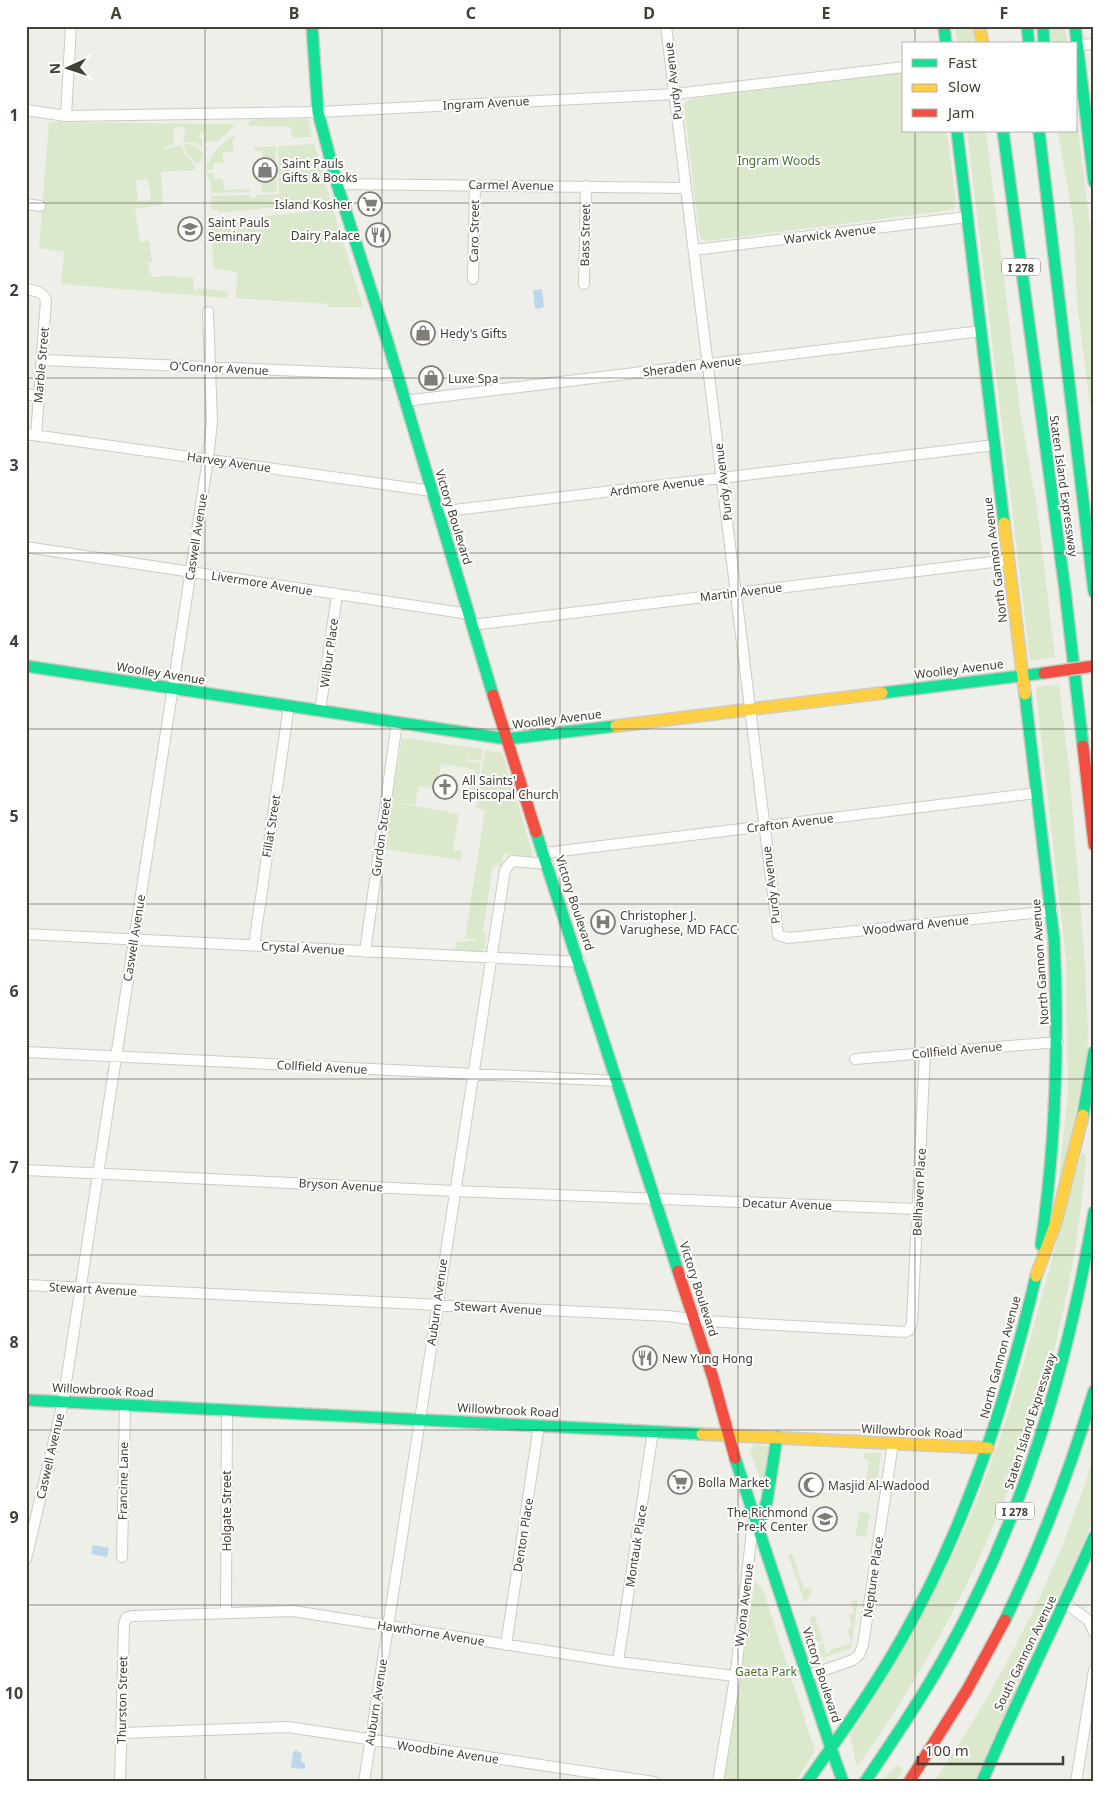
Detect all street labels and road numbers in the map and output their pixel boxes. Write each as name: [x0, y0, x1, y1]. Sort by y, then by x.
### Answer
street label: Purdy Avenue: [660, 41, 686, 121]
street label: Ingram Avenue: [442, 92, 530, 114]
street label: Carmel Avenue: [468, 176, 554, 194]
street label: Caro Street: [465, 199, 483, 263]
street label: Bass Street: [576, 203, 594, 266]
street label: Warwick Avenue: [783, 220, 877, 248]
road number: I 278: [1002, 258, 1040, 276]
street label: Marble Street: [29, 326, 53, 404]
street label: Sheraden Avenue: [642, 352, 742, 380]
street label: O'Connor Avenue: [169, 357, 269, 379]
street label: Staten Island Expressway: [1046, 414, 1082, 559]
street label: Purdy Avenue: [710, 442, 736, 522]
street label: Harvey Avenue: [186, 448, 272, 476]
street label: Victory Boulevard: [431, 467, 477, 567]
street label: Ardmore Avenue: [609, 472, 705, 500]
street label: Caswell Avenue: [181, 492, 211, 582]
street label: North Gannon Avenue: [979, 496, 1011, 624]
street label: Livermore Avenue: [210, 567, 314, 599]
street label: Martin Avenue: [699, 578, 783, 605]
street label: Wilbur Place: [316, 617, 342, 689]
street label: Woolley Avenue: [914, 655, 1005, 683]
street label: Woolley Avenue: [115, 658, 207, 688]
street label: Woolley Avenue: [512, 705, 603, 733]
street label: Fillat Street: [258, 793, 284, 859]
street label: Gurdon Street: [367, 796, 395, 878]
street label: Crafton Avenue: [746, 809, 835, 837]
street label: Purdy Avenue: [758, 845, 784, 925]
street label: Victory Boulevard: [552, 853, 598, 953]
street label: Caswell Avenue: [119, 893, 149, 983]
street label: North Gannon Avenue: [1027, 898, 1053, 1026]
street label: Woodward Avenue: [862, 911, 970, 939]
street label: Crystal Avenue: [261, 937, 346, 959]
street label: Collfield Avenue: [911, 1038, 1003, 1062]
street label: Collfield Avenue: [276, 1056, 368, 1078]
street label: Bellhaven Place: [908, 1147, 930, 1236]
street label: Bryson Avenue: [298, 1174, 384, 1196]
street label: Decatur Avenue: [742, 1194, 832, 1214]
street label: Victory Boulevard: [676, 1239, 722, 1339]
street label: Auburn Avenue: [422, 1257, 452, 1347]
street label: Stewart Avenue: [49, 1278, 138, 1300]
street label: North Gannon Avenue: [975, 1294, 1025, 1420]
street label: Stewart Avenue: [454, 1297, 543, 1319]
street label: Staten Island Expressway: [1000, 1350, 1060, 1491]
street label: Willowbrook Road: [52, 1379, 154, 1401]
street label: Willowbrook Road: [457, 1399, 559, 1421]
street label: Caswell Avenue: [32, 1411, 68, 1501]
street label: Willowbrook Road: [861, 1420, 963, 1442]
street label: Francine Lane: [114, 1441, 132, 1520]
street label: Holgate Street: [218, 1470, 235, 1552]
street label: Denton Place: [509, 1497, 537, 1573]
road number: I 278: [996, 1502, 1034, 1520]
street label: Montauk Place: [621, 1503, 651, 1588]
street label: Neptune Place: [859, 1535, 887, 1619]
street label: Wyona Avenue: [730, 1562, 758, 1648]
street label: South Gannon Avenue: [990, 1592, 1060, 1714]
street label: Hawthorne Avenue: [376, 1616, 486, 1650]
street label: Victory Boulevard: [799, 1625, 845, 1725]
street label: Thurston Street: [113, 1655, 131, 1744]
street label: Auburn Avenue: [361, 1657, 391, 1747]
street label: Woodbine Avenue: [396, 1736, 500, 1768]

